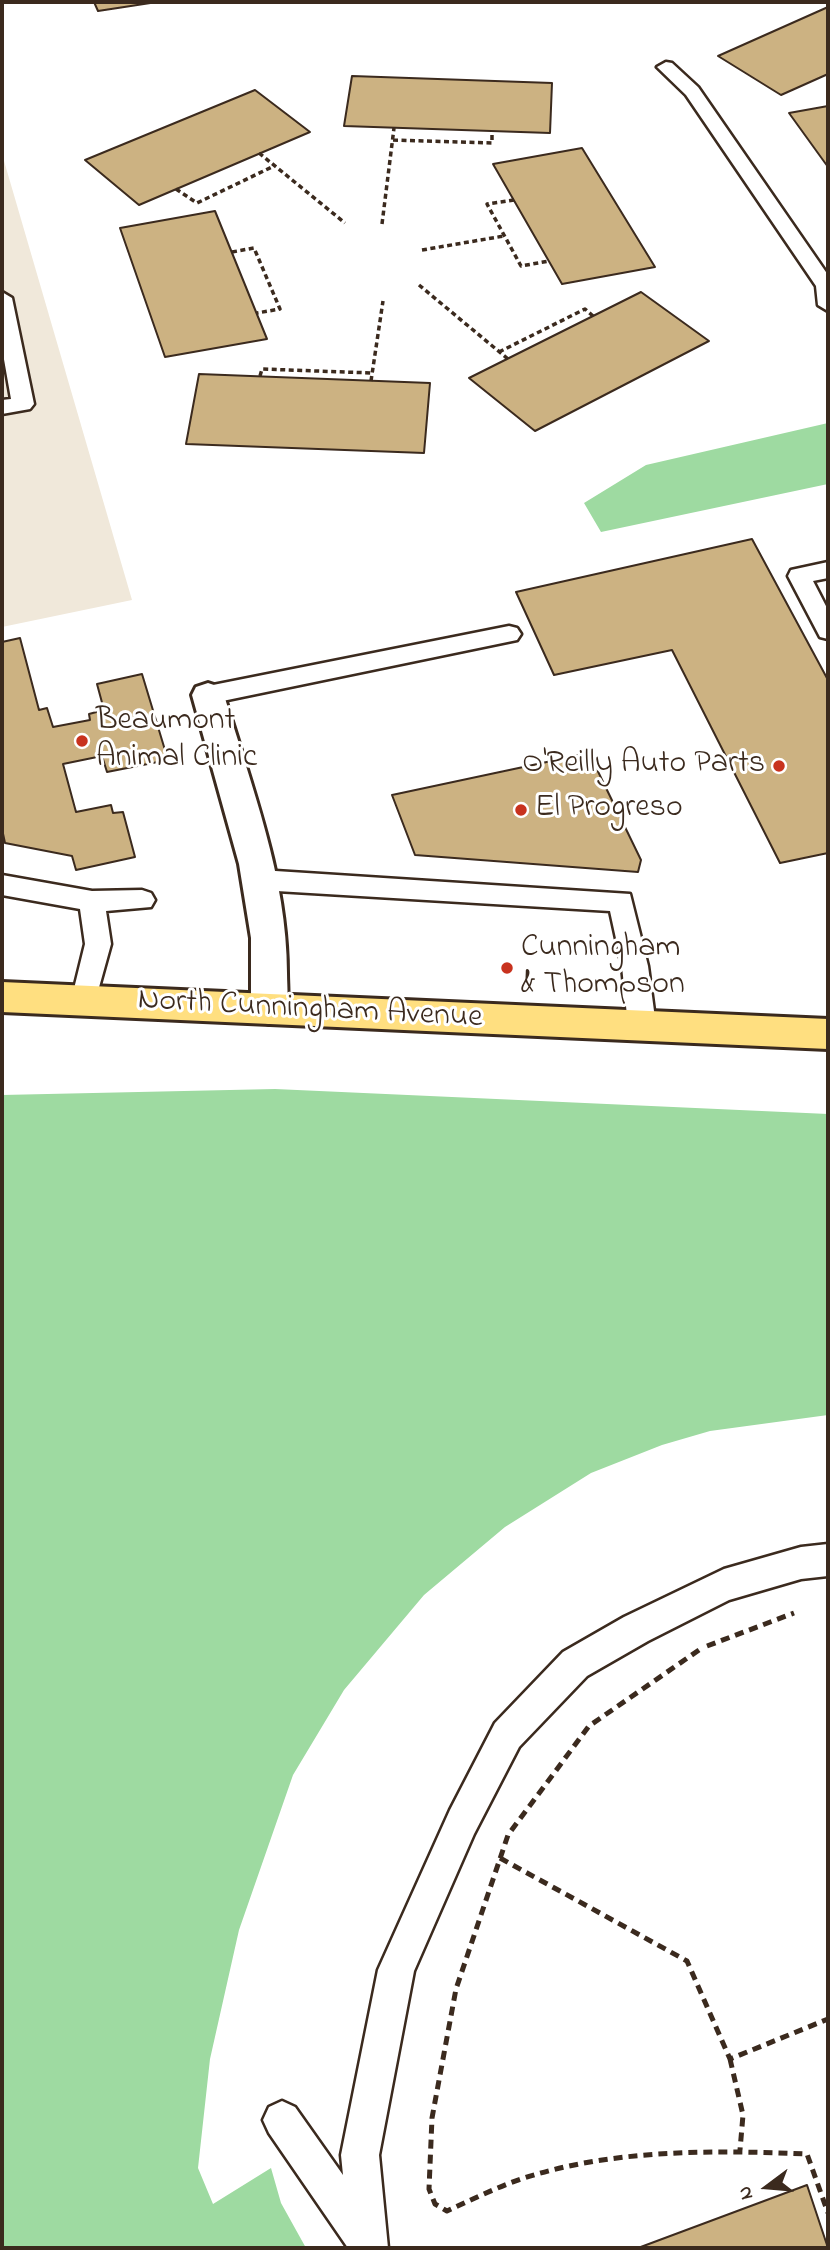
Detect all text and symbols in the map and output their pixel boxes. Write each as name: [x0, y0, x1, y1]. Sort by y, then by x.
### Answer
place label: Beaumont Animal Clinic: [96, 704, 257, 779]
marker: Beaumont Animal Clinic: [74, 733, 90, 749]
place label: O'Reilly Auto Parts: [522, 747, 765, 785]
marker: O'Reilly Auto Parts: [771, 758, 787, 774]
place label: El Progreso: [535, 791, 683, 829]
marker: El Progreso: [513, 802, 529, 818]
place label: Cunningham & Thompson: [521, 931, 685, 1006]
marker: Cunningham & Thompson: [499, 960, 515, 976]
street label: North Cunningham Avenue: [137, 983, 483, 1039]
north arrow: [732, 2152, 802, 2222]
text: N: [732, 2183, 761, 2203]

